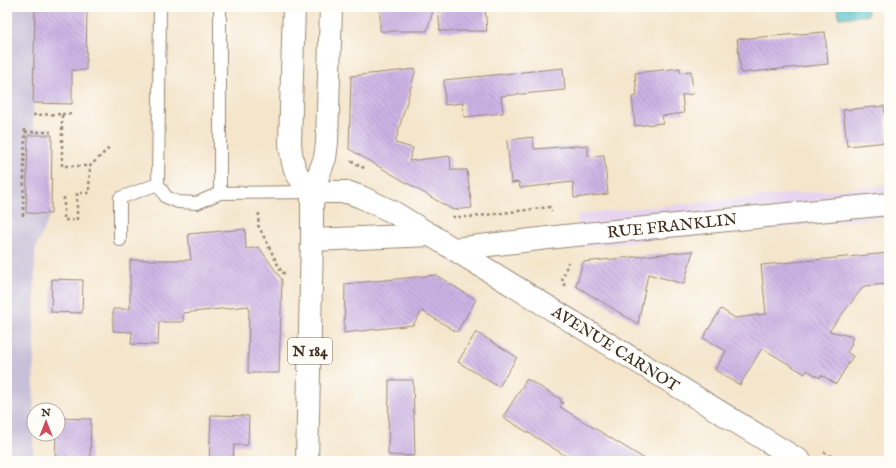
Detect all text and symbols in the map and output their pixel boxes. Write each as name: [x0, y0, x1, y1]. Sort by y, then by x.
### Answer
street label: RUE FRANKLIN: [606, 210, 738, 244]
street label: AVENUE CARNOT: [547, 302, 683, 397]
road number: N 184: [288, 338, 332, 364]
north arrow: [26, 402, 66, 442]
text: N: [40, 406, 51, 420]

